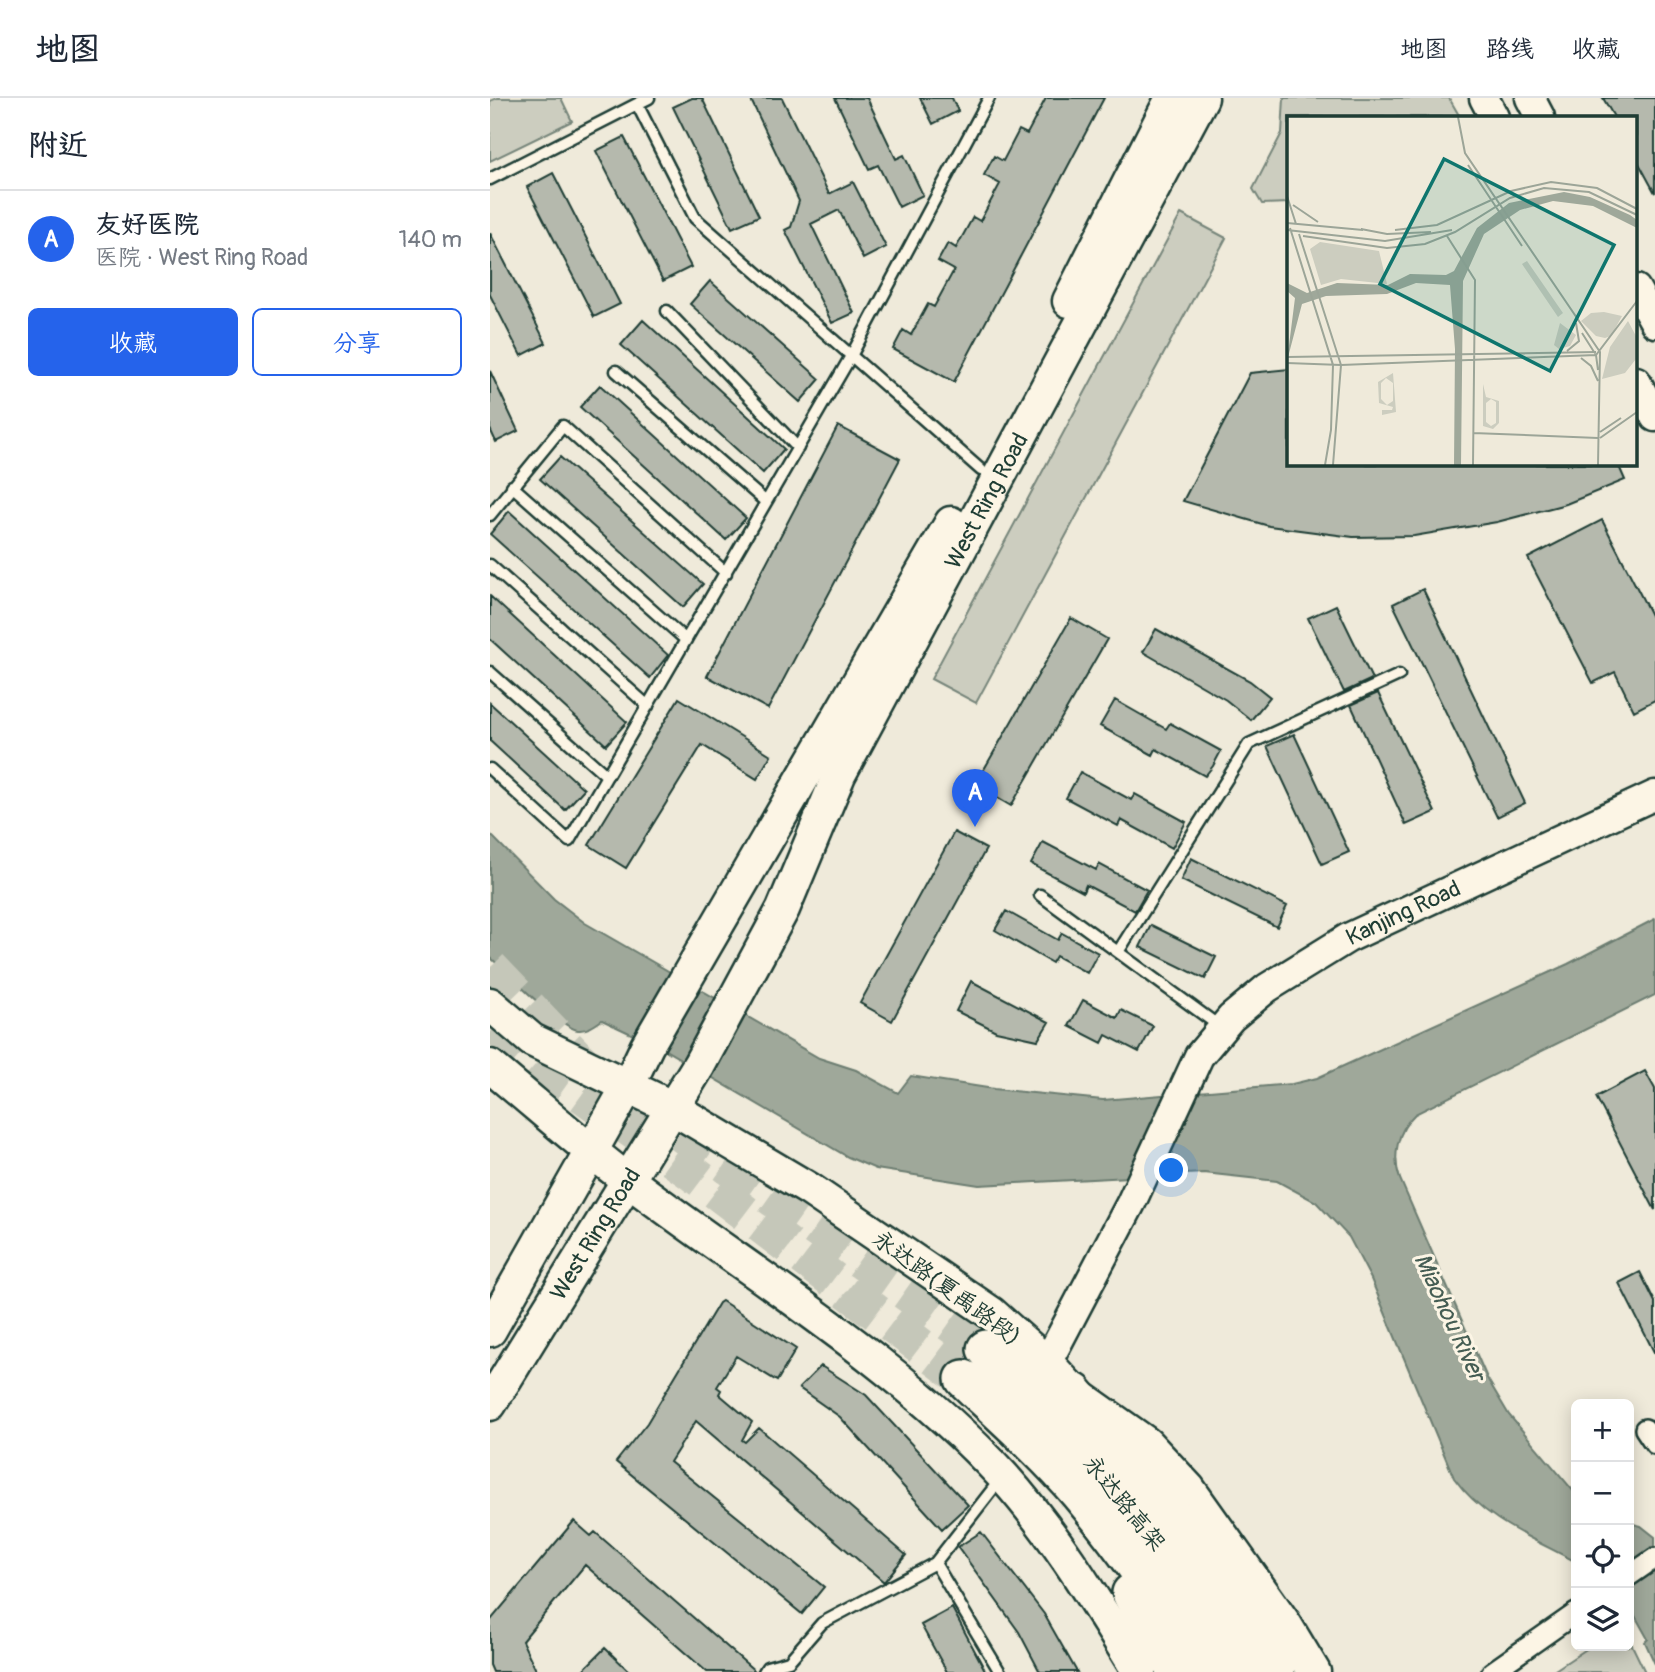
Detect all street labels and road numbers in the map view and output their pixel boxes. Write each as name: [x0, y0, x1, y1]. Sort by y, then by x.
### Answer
street label: West Ring Road: [938, 428, 1035, 574]
street label: Kanjing Road: [1341, 874, 1465, 952]
street label: West Ring Road: [544, 1163, 647, 1305]
street label: 永达路(夏禹路段): [867, 1224, 1027, 1351]
street label: 永达路高架: [1077, 1450, 1172, 1557]

